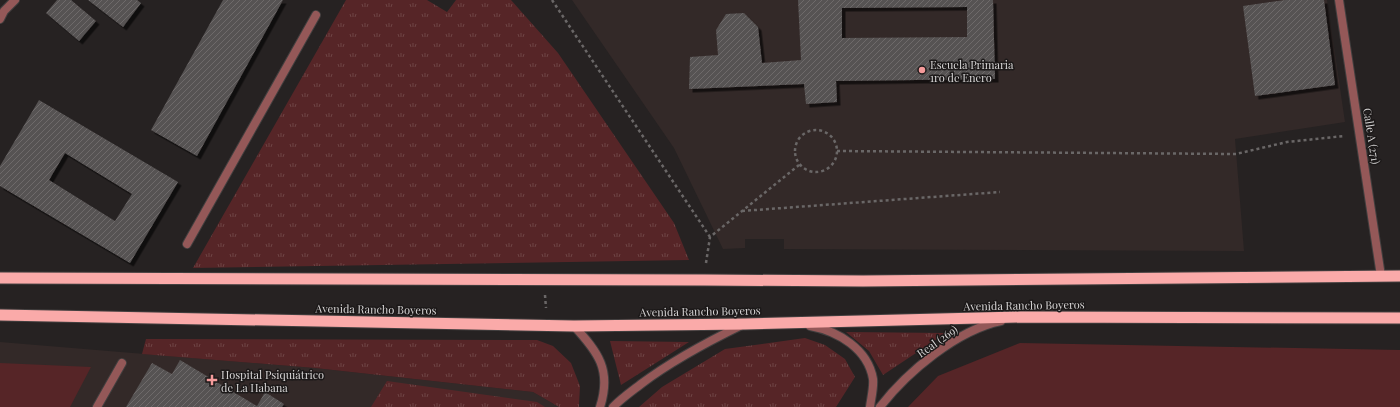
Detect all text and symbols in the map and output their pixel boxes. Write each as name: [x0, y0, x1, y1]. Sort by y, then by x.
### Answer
place label: Escuela Primaria 1ro de Enero: [930, 57, 1014, 85]
marker: Escuela Primaria 1ro de Enero: [917, 65, 927, 75]
street label: Calle A (271): [1360, 107, 1384, 165]
street label: Avenida Rancho Boyeros: [962, 296, 1085, 314]
street label: Avenida Rancho Boyeros: [314, 300, 437, 318]
street label: Avenida Rancho Boyeros: [638, 302, 761, 320]
street label: Real (269): [914, 322, 960, 360]
place label: Hospital Psiquiátrico de La Habana: [221, 367, 324, 395]
marker: Hospital Psiquiátrico de La Habana: [206, 374, 218, 386]

